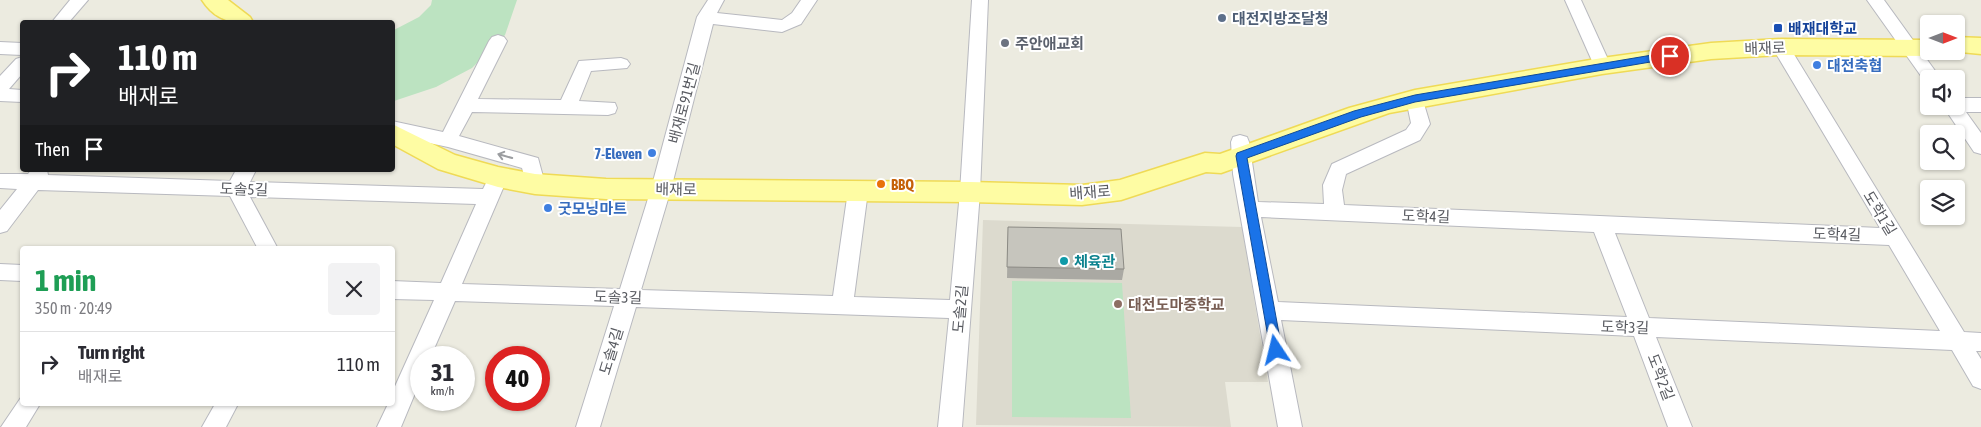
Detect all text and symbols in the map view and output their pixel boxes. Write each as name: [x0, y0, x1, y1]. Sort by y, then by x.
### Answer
place label: 대전지방조달청: [1232, 10, 1329, 27]
marker: 대전지방조달청: [1216, 12, 1228, 24]
north arrow: [1920, 15, 1965, 60]
map controls: [1920, 15, 1965, 225]
place label: 배재대학교: [1788, 20, 1857, 37]
marker: 배재대학교: [1772, 22, 1784, 34]
place label: 주안애교회: [1015, 35, 1084, 52]
pin: [1649, 35, 1691, 77]
text: 110 m: [118, 37, 197, 77]
marker: 주안애교회: [999, 37, 1011, 49]
street label: 배재로: [1744, 39, 1786, 57]
icon: right: [35, 40, 100, 105]
icon: arrive: [1656, 42, 1684, 70]
place label: 대전축협: [1827, 57, 1882, 74]
marker: 대전축협: [1811, 59, 1823, 71]
street label: 배재로91번길: [665, 61, 703, 145]
button: sound: [1920, 70, 1965, 115]
text: 배재로: [118, 83, 179, 109]
button: search: [1920, 125, 1965, 170]
icon: arrive: [80, 135, 108, 163]
text: Then: [35, 138, 70, 160]
place label: 7-Eleven: [594, 145, 642, 162]
marker: 7-Eleven: [646, 147, 658, 159]
one-way arrow: [498, 150, 514, 160]
place label: BBQ: [891, 176, 914, 193]
marker: BBQ: [875, 178, 887, 190]
street label: 도솔5길: [219, 180, 269, 198]
street label: 배재로: [655, 180, 697, 198]
button: layers: [1920, 180, 1965, 225]
street label: 배재로: [1069, 182, 1111, 202]
street label: 도학1길: [1860, 188, 1900, 238]
place label: 굿모닝마트: [558, 200, 627, 217]
marker: 굿모닝마트: [542, 202, 554, 214]
street label: 도학4길: [1401, 207, 1451, 225]
street label: 도학4길: [1812, 225, 1862, 243]
place label: 체육관: [1074, 253, 1116, 270]
marker: 체육관: [1058, 255, 1070, 267]
text: 1 min: [35, 263, 96, 297]
button: close: [328, 263, 380, 315]
street label: 도솔2길: [949, 284, 971, 334]
street label: 도솔3길: [593, 288, 643, 306]
place label: 대전도마중학교: [1128, 296, 1225, 313]
marker: 대전도마중학교: [1112, 298, 1124, 310]
text: 350 m · 20:49: [35, 299, 112, 317]
street label: 도학3길: [1600, 318, 1650, 336]
position arrow: [1249, 323, 1301, 375]
street label: 도솔4길: [596, 325, 626, 377]
text: Turn right: [78, 341, 145, 363]
speed limit sign: 40: [485, 346, 550, 411]
icon: right: [35, 350, 63, 378]
street label: 도학2길: [1644, 351, 1678, 403]
text: 110 m: [337, 353, 380, 375]
text: 31: [431, 358, 454, 386]
text: 배재로: [78, 367, 122, 385]
text: km/h: [431, 384, 454, 398]

